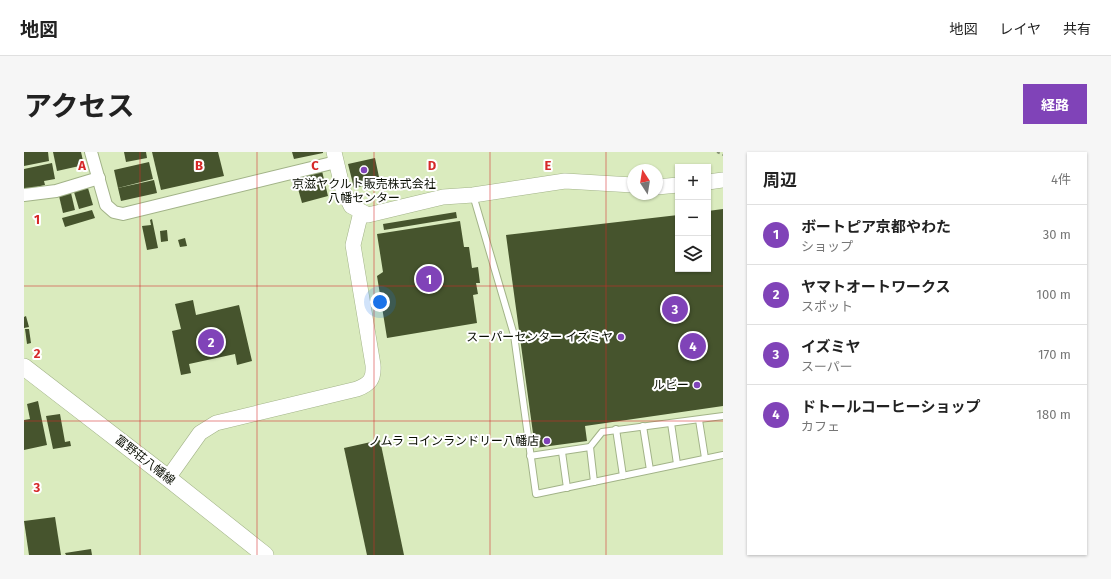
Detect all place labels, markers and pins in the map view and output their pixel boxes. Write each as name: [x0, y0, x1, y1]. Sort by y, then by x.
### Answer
marker: 京滋ヤクルト販売株式会社 八幡センター: [359, 165, 369, 175]
place label: 京滋ヤクルト販売株式会社 八幡センター: [292, 177, 436, 205]
pin: 1: [416, 264, 442, 294]
pin: 3: [662, 294, 688, 324]
pin: 2: [198, 327, 224, 357]
place label: スーパーセンター イズミヤ: [466, 330, 613, 344]
pin: 4: [680, 331, 706, 361]
marker: スーパーセンター イズミヤ: [616, 332, 626, 342]
place label: ルビー: [653, 378, 689, 392]
marker: ルビー: [692, 380, 702, 390]
place label: ノムラ コインランドリー八幡店: [368, 434, 539, 448]
marker: ノムラ コインランドリー八幡店: [542, 436, 552, 446]

